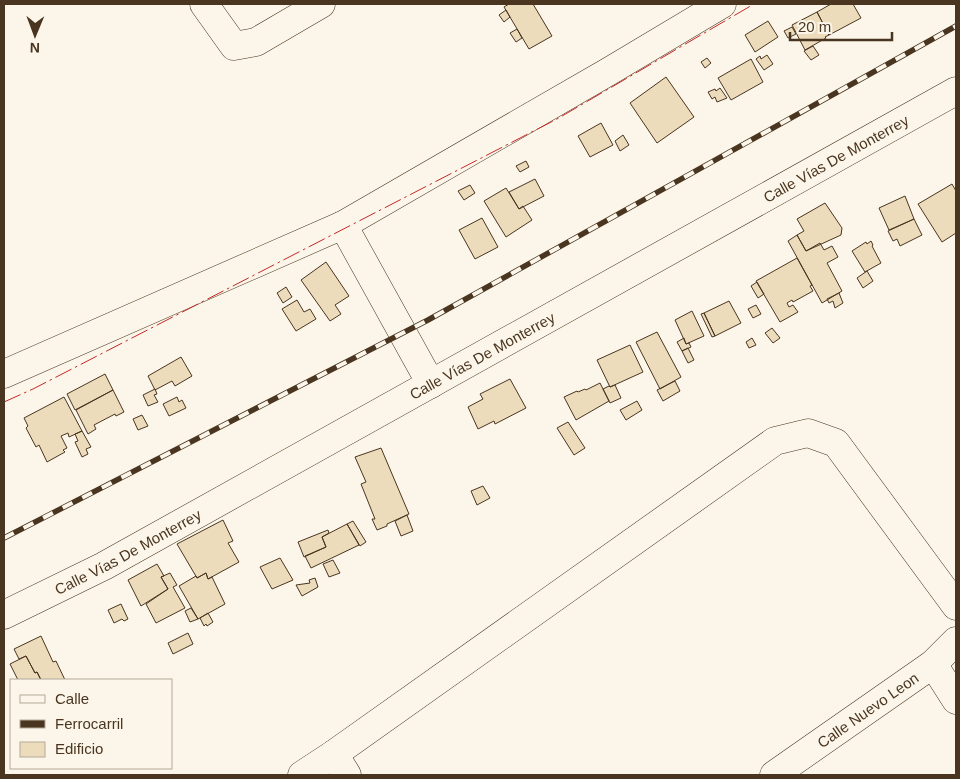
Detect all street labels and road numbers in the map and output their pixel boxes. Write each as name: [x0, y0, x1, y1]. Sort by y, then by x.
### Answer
street label: Calle Vías De Monterrey: [760, 111, 912, 205]
street label: Calle Vías De Monterrey: [406, 308, 558, 403]
street label: Calle Vías De Monterrey: [52, 505, 204, 597]
street label: Calle Nuevo Leon: [814, 669, 921, 751]

